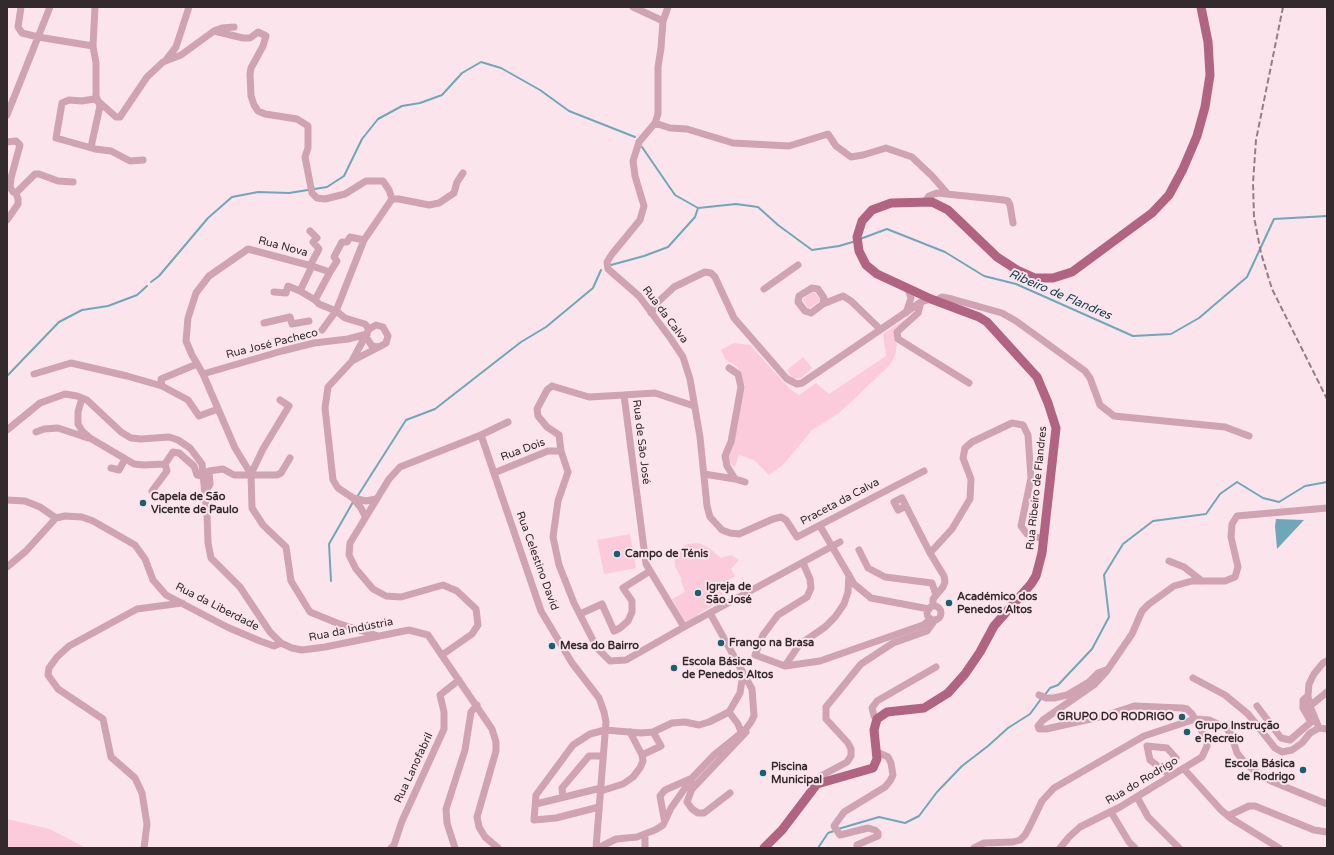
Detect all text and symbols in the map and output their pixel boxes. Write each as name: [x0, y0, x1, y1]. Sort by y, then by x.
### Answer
street label: Rua Nova: [257, 234, 309, 260]
water label: Ribeiro de Flandres: [1007, 267, 1113, 323]
street label: Rua da Calva: [639, 284, 691, 346]
street label: Rua José Pacheco: [225, 326, 319, 362]
street label: Rua de São José: [629, 399, 653, 485]
street label: Rua Ribeiro de Flandres: [1024, 425, 1050, 551]
street label: Rua Dois: [499, 436, 547, 464]
street label: Praceta da Calva: [798, 476, 882, 528]
place label: Capela de São Vicente de Paulo: [151, 490, 238, 516]
marker: Capela de São Vicente de Paulo: [138, 498, 148, 508]
street label: Rua Celestino David: [513, 510, 561, 612]
place label: Campo de Ténis: [625, 547, 708, 561]
marker: Campo de Ténis: [612, 549, 622, 559]
street label: Rua da Liberdade: [173, 580, 261, 634]
place label: Igreja de São José: [706, 580, 752, 606]
marker: Igreja de São José: [693, 588, 703, 598]
place label: Académico dos Penedos Altos: [957, 590, 1037, 616]
marker: Académico dos Penedos Altos: [944, 598, 954, 608]
street label: Rua da Indústria: [308, 615, 394, 645]
place label: Frango na Brasa: [729, 636, 814, 650]
marker: Frango na Brasa: [716, 638, 726, 648]
place label: Mesa do Bairro: [560, 639, 639, 653]
marker: Mesa do Bairro: [547, 641, 557, 651]
place label: Escola Básica de Penedos Altos: [682, 655, 773, 681]
marker: Escola Básica de Penedos Altos: [669, 663, 679, 673]
place label: GRUPO DO RODRIGO: [1057, 710, 1174, 724]
marker: GRUPO DO RODRIGO: [1177, 712, 1187, 722]
place label: Grupo Instrução e Recreio: [1195, 719, 1280, 745]
marker: Grupo Instrução e Recreio: [1182, 727, 1192, 737]
street label: Rua Lanofabril: [392, 731, 436, 805]
street label: Rua do Rodrigo: [1103, 754, 1181, 808]
place label: Escola Básica de Rodrigo: [1225, 757, 1295, 783]
place label: Piscina Municipal: [771, 760, 822, 786]
marker: Escola Básica de Rodrigo: [1298, 765, 1308, 775]
marker: Piscina Municipal: [758, 768, 768, 778]

